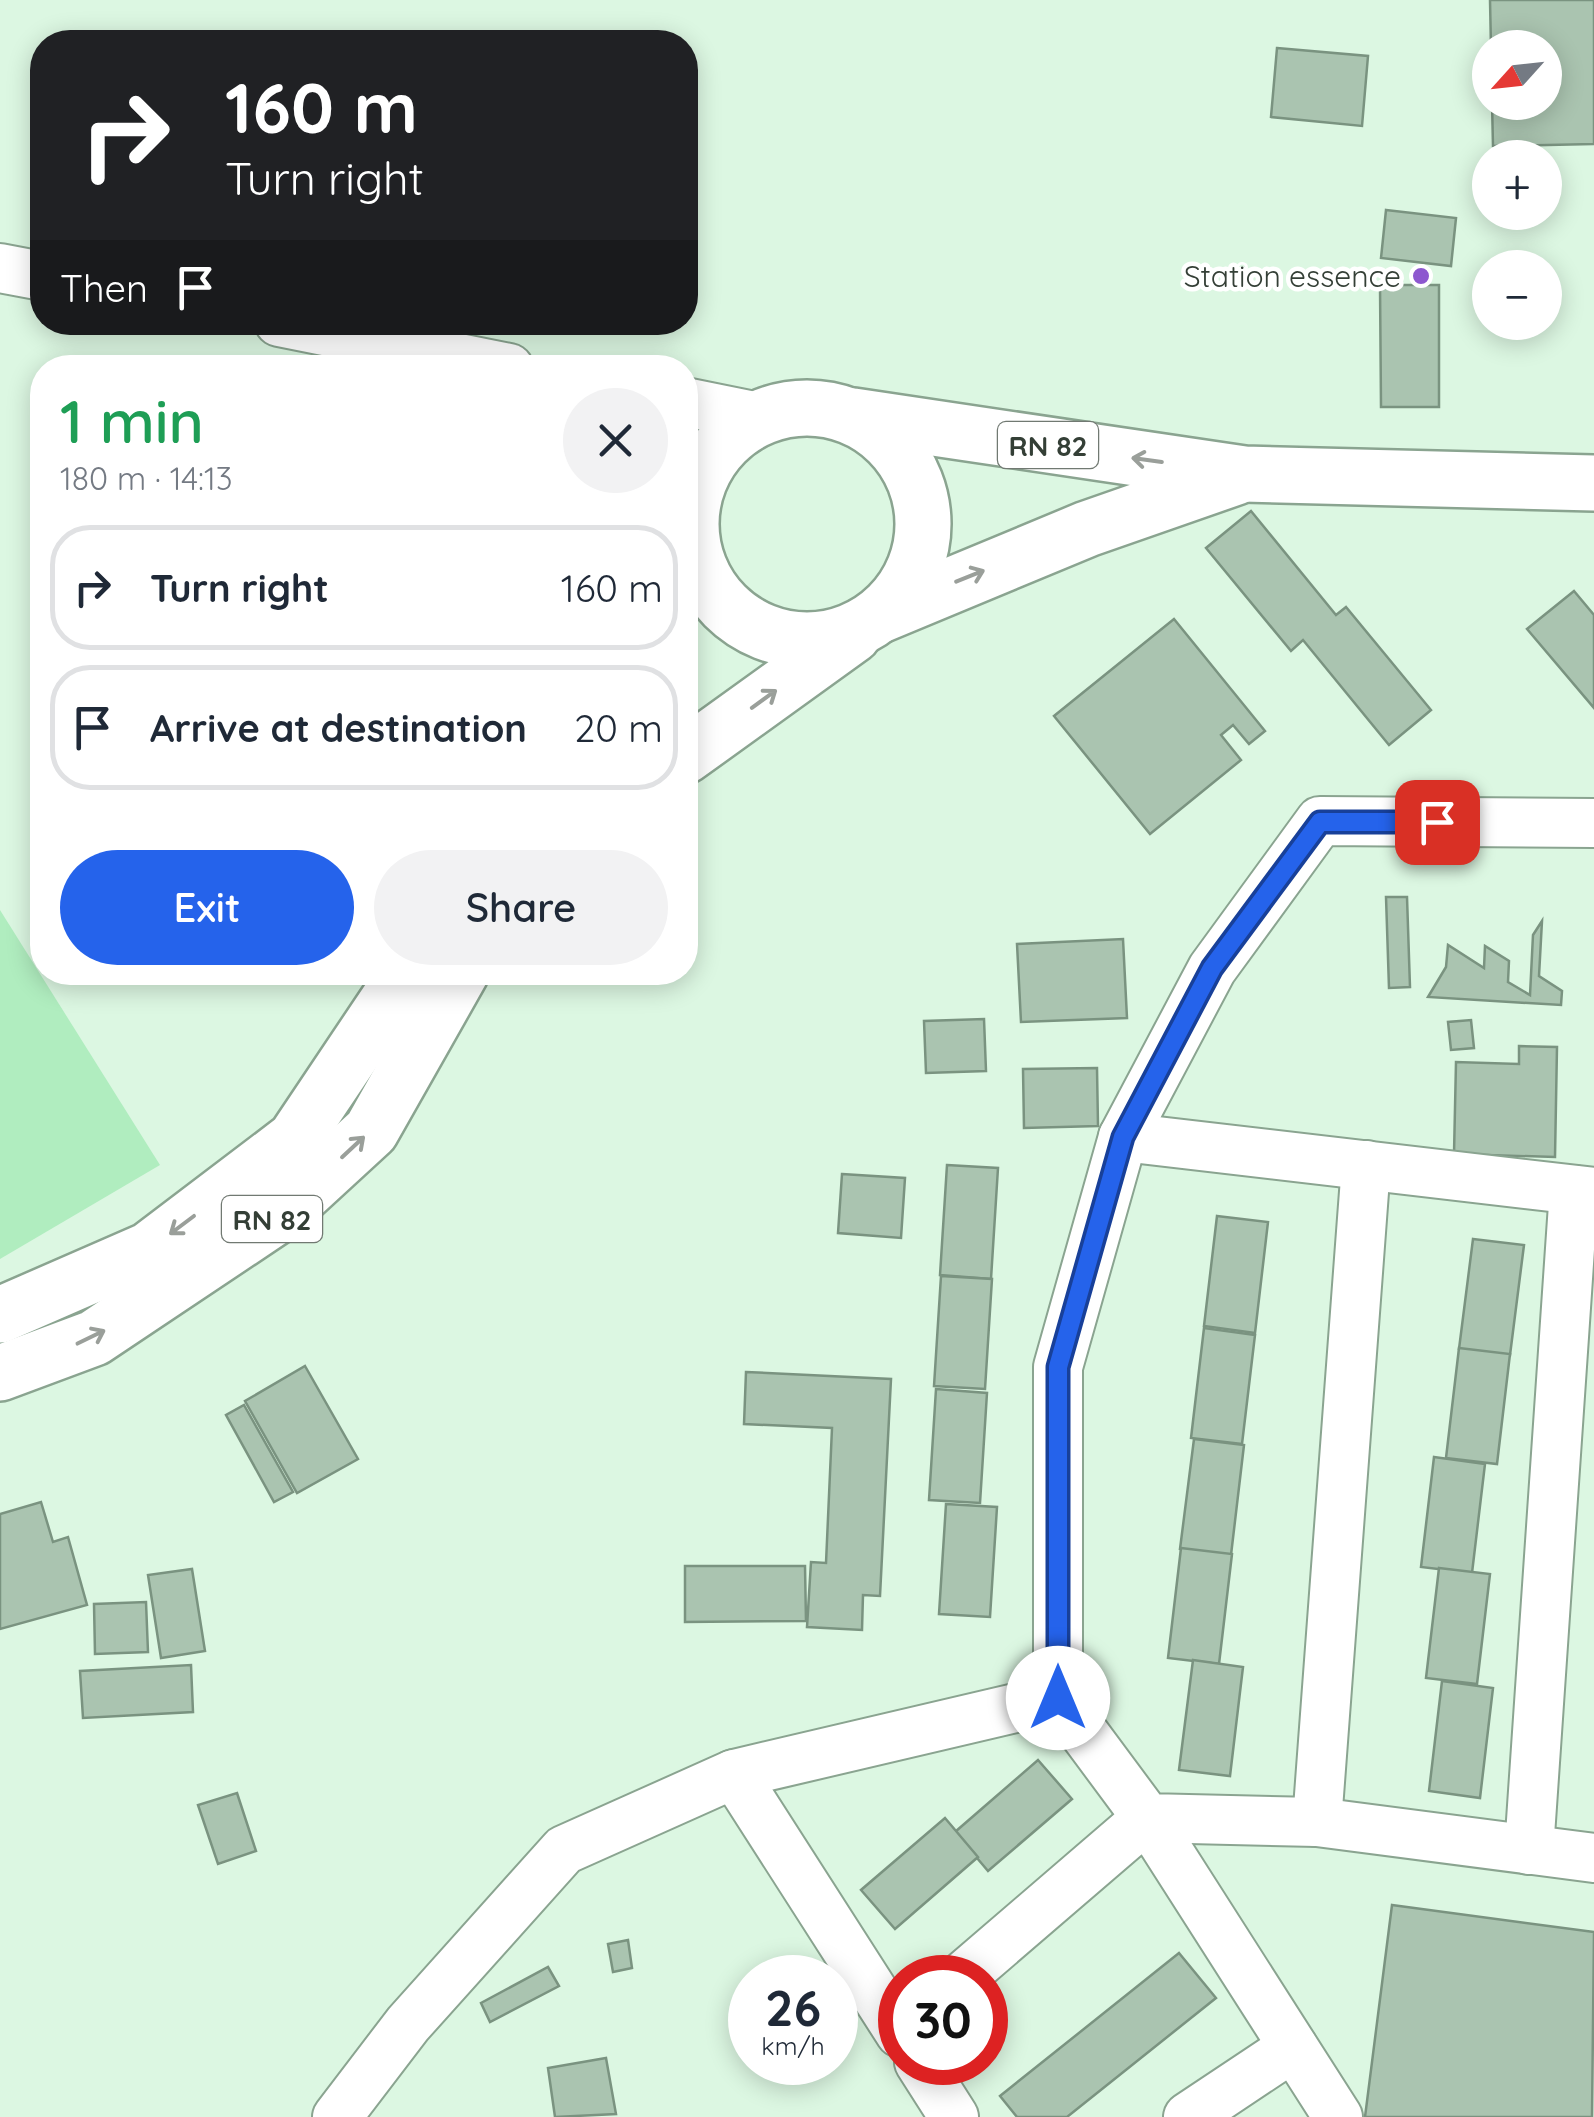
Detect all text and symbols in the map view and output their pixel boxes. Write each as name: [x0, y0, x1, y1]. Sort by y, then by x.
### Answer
north arrow: [1472, 30, 1562, 120]
map controls: [1472, 30, 1562, 340]
text: 160 m: [225, 63, 418, 151]
icon: right: [60, 70, 190, 200]
button: +: [1472, 140, 1562, 230]
text: Turn right: [225, 150, 424, 206]
button: −: [1472, 250, 1562, 340]
place label: Station essence: [1184, 257, 1401, 295]
icon: arrive: [168, 260, 223, 315]
text: Then: [60, 264, 148, 312]
marker: Station essence: [1410, 265, 1432, 287]
text: 1 min: [60, 383, 204, 458]
button: close: [563, 388, 668, 493]
road number: RN 82: [998, 422, 1098, 468]
one-way arrow: [1132, 450, 1164, 468]
text: 180 m · 14:13: [60, 458, 233, 498]
icon: right: [65, 560, 120, 615]
text: Turn right: [150, 564, 329, 612]
text: 160 m: [561, 564, 663, 612]
one-way arrow: [954, 566, 984, 584]
one-way arrow: [750, 689, 777, 710]
icon: arrive: [65, 700, 120, 755]
text: Arrive at destination: [150, 704, 527, 752]
text: 20 m: [574, 704, 663, 752]
pin: [1395, 780, 1480, 865]
icon: arrive: [1410, 795, 1465, 850]
button: Exit: [60, 850, 354, 965]
button: Share: [374, 850, 668, 965]
one-way arrow: [340, 1136, 365, 1159]
road number: RN 82: [222, 1196, 322, 1242]
one-way arrow: [169, 1214, 196, 1235]
one-way arrow: [75, 1327, 105, 1346]
position arrow: [1006, 1646, 1110, 1750]
speed limit sign: 30: [878, 1955, 1008, 2085]
text: 26: [765, 1976, 821, 2039]
text: km/h: [761, 2030, 825, 2061]

